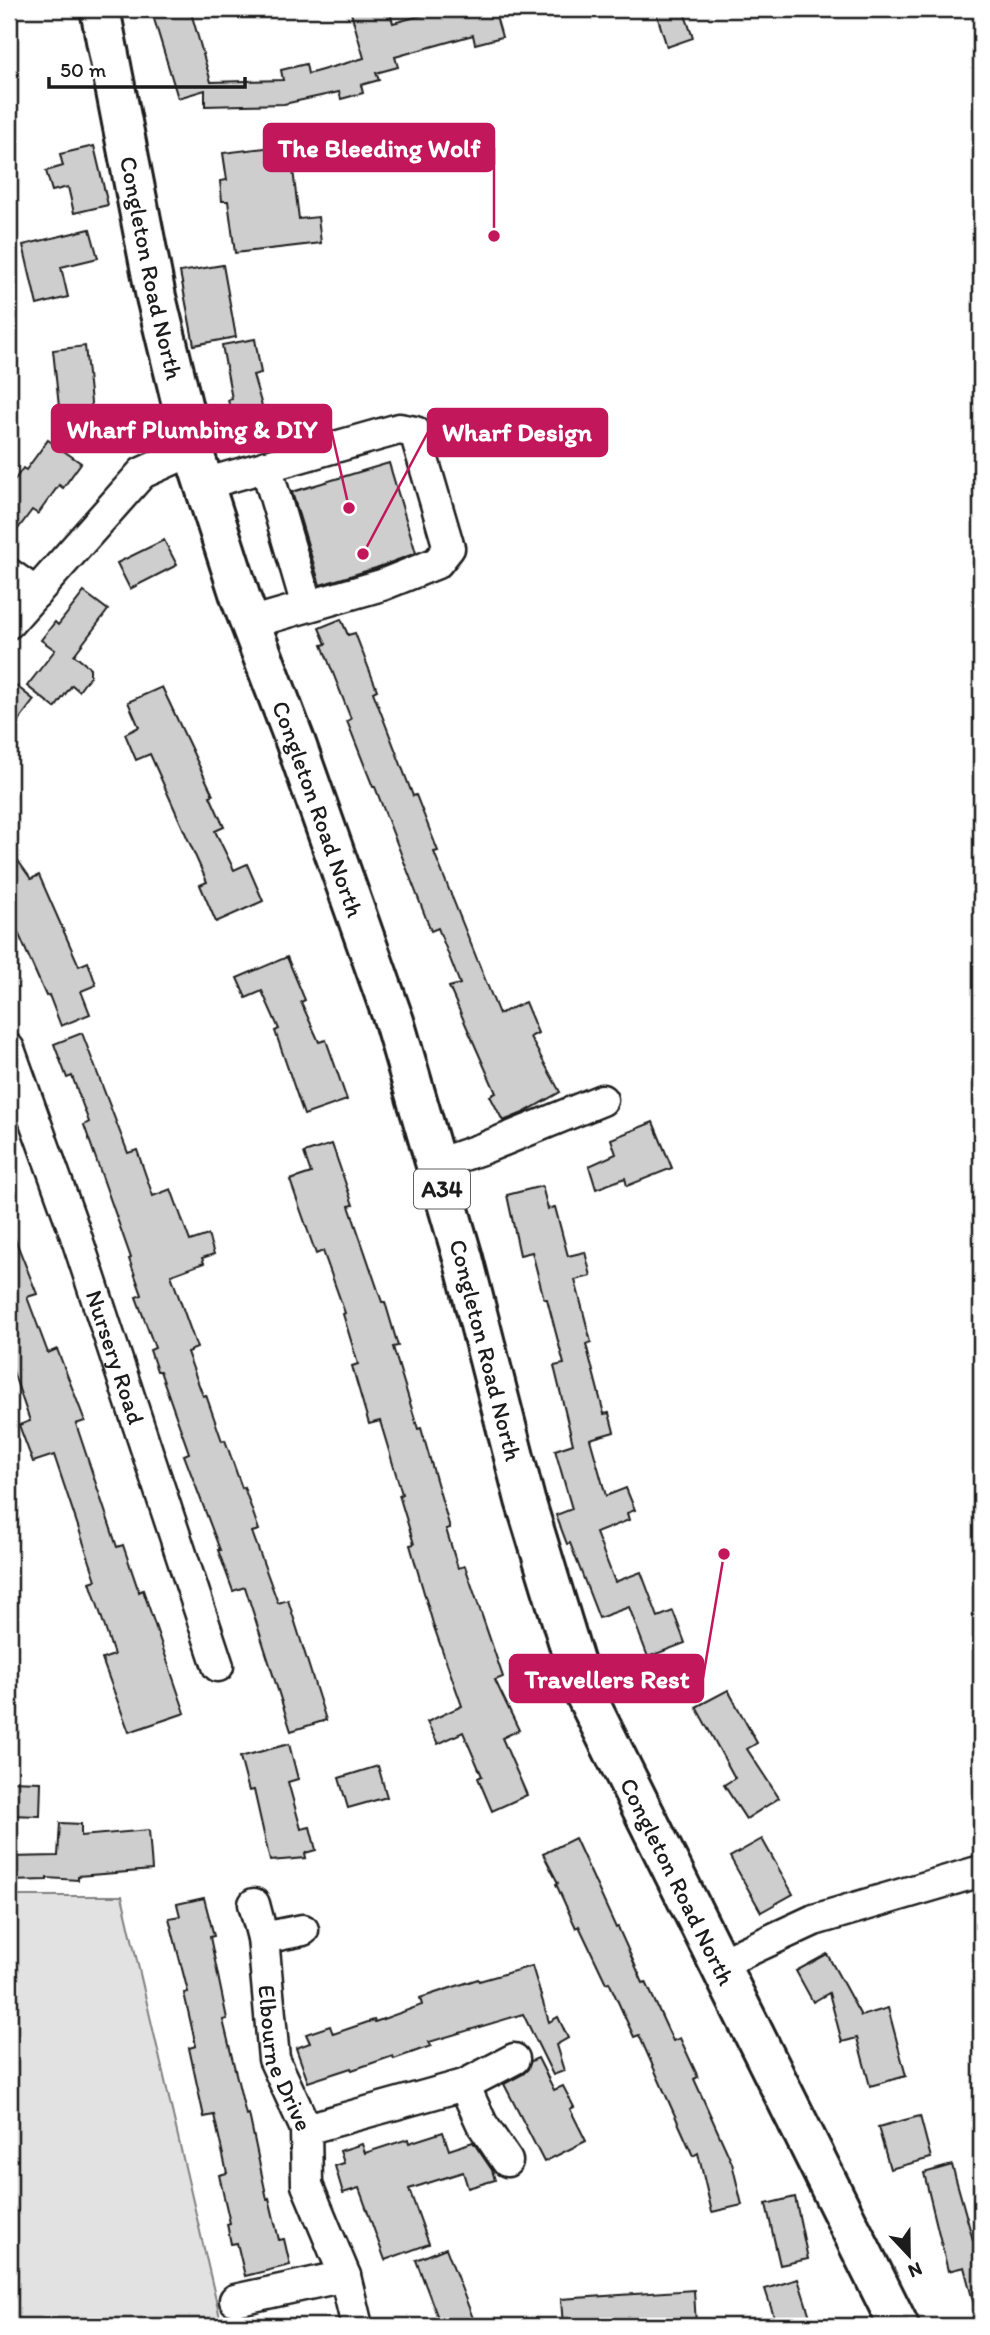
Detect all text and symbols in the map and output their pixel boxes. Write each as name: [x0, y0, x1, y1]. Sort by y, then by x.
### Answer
scale bar: [49, 46, 245, 90]
text: 50 m: [60, 57, 107, 82]
callout: The Bleeding Wolf: [264, 124, 494, 171]
text: The Bleeding Wolf: [277, 132, 481, 164]
street label: Congleton Road North: [114, 154, 190, 383]
callout: Wharf Plumbing & DIY: [52, 405, 331, 452]
callout: Wharf Design: [428, 409, 607, 456]
text: Wharf Plumbing & DIY: [67, 413, 319, 445]
text: Wharf Design: [442, 416, 592, 448]
street label: Congleton Road North: [266, 696, 371, 921]
road number: A34: [414, 1170, 470, 1208]
street label: Congleton Road North: [444, 1236, 529, 1464]
street label: Nursery Road: [80, 1286, 152, 1428]
callout: Travellers Rest: [510, 1655, 703, 1702]
text: Travellers Rest: [524, 1663, 690, 1695]
street label: Congleton Road North: [614, 1773, 742, 1990]
street label: Elbourne Drive: [253, 1983, 319, 2135]
north arrow: [874, 2220, 944, 2290]
text: N: [905, 2257, 925, 2283]

